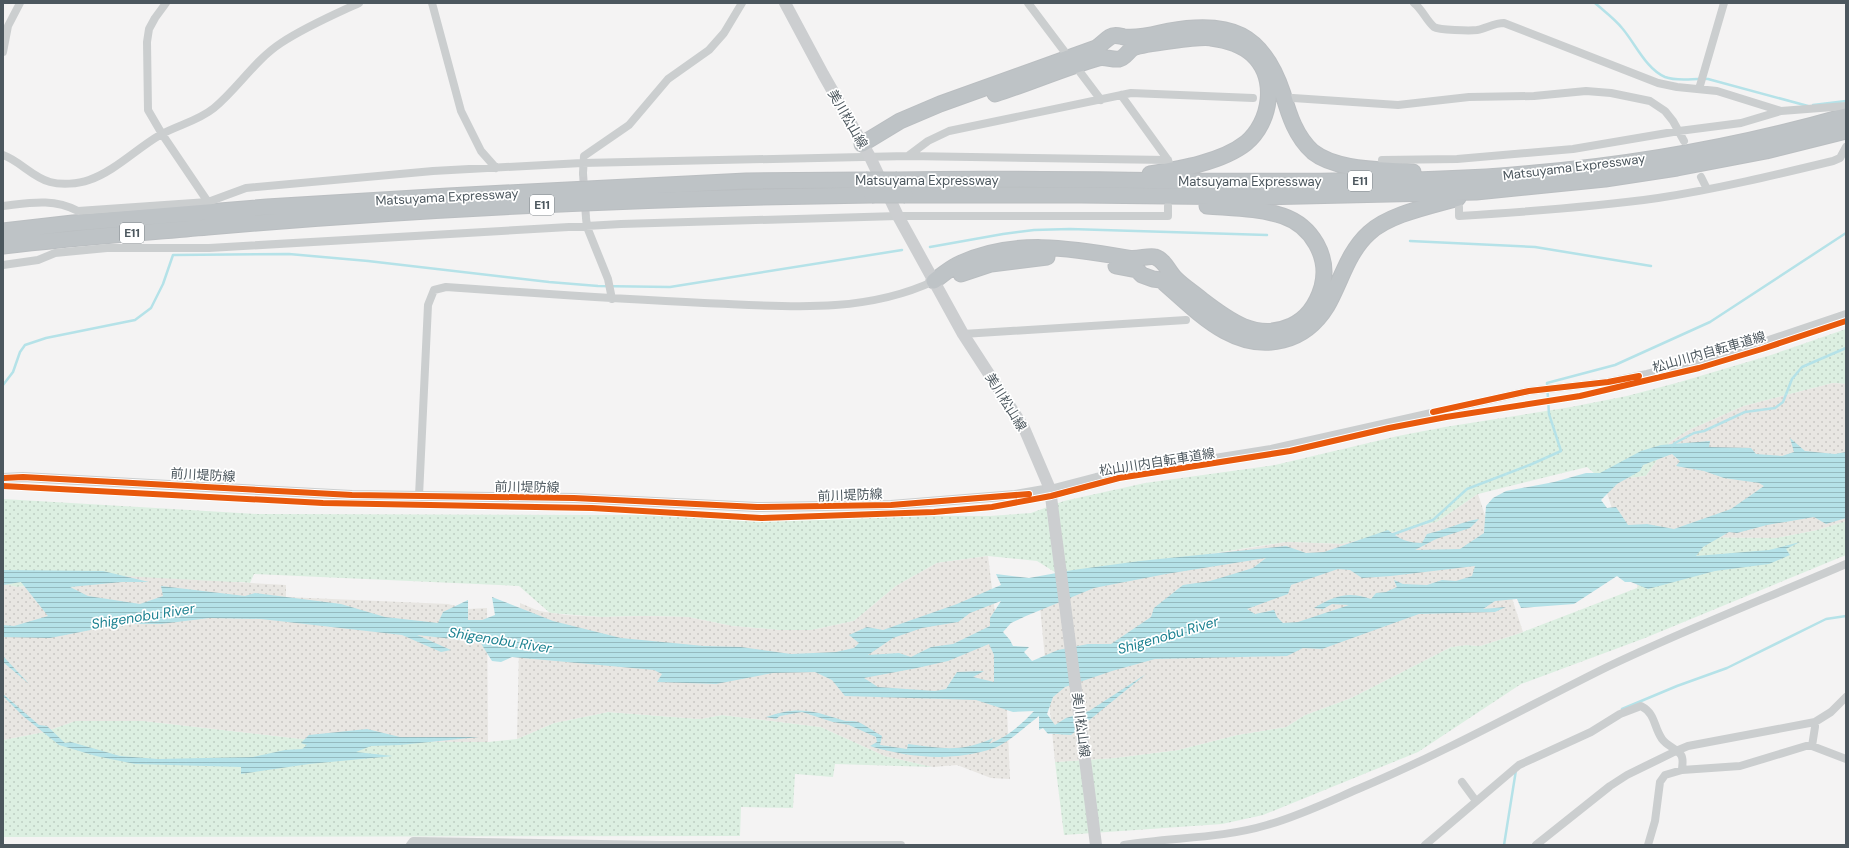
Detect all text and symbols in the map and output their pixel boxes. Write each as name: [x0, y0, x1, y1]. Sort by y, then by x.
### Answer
street label: 美川松山線: [824, 87, 872, 151]
street label: Matsuyama Expressway: [1502, 150, 1646, 184]
road number: E11: [1348, 171, 1372, 191]
street label: Matsuyama Expressway: [855, 172, 999, 189]
street label: Matsuyama Expressway: [1178, 173, 1322, 190]
street label: Matsuyama Expressway: [375, 185, 519, 209]
road number: E11: [530, 195, 554, 215]
road number: E11: [120, 223, 144, 243]
street label: 松山川内自転車道線: [1650, 328, 1768, 376]
street label: 美川松山線: [982, 370, 1030, 434]
street label: 松山川内自転車道線: [1098, 444, 1216, 480]
street label: 前川堤防線: [170, 465, 236, 485]
street label: 前川堤防線: [494, 478, 560, 496]
street label: 前川堤防線: [817, 485, 883, 505]
water label: Shigenobu River: [90, 599, 197, 633]
water label: Shigenobu River: [1115, 612, 1221, 658]
water label: Shigenobu River: [447, 623, 554, 657]
street label: 美川松山線: [1069, 692, 1093, 758]

